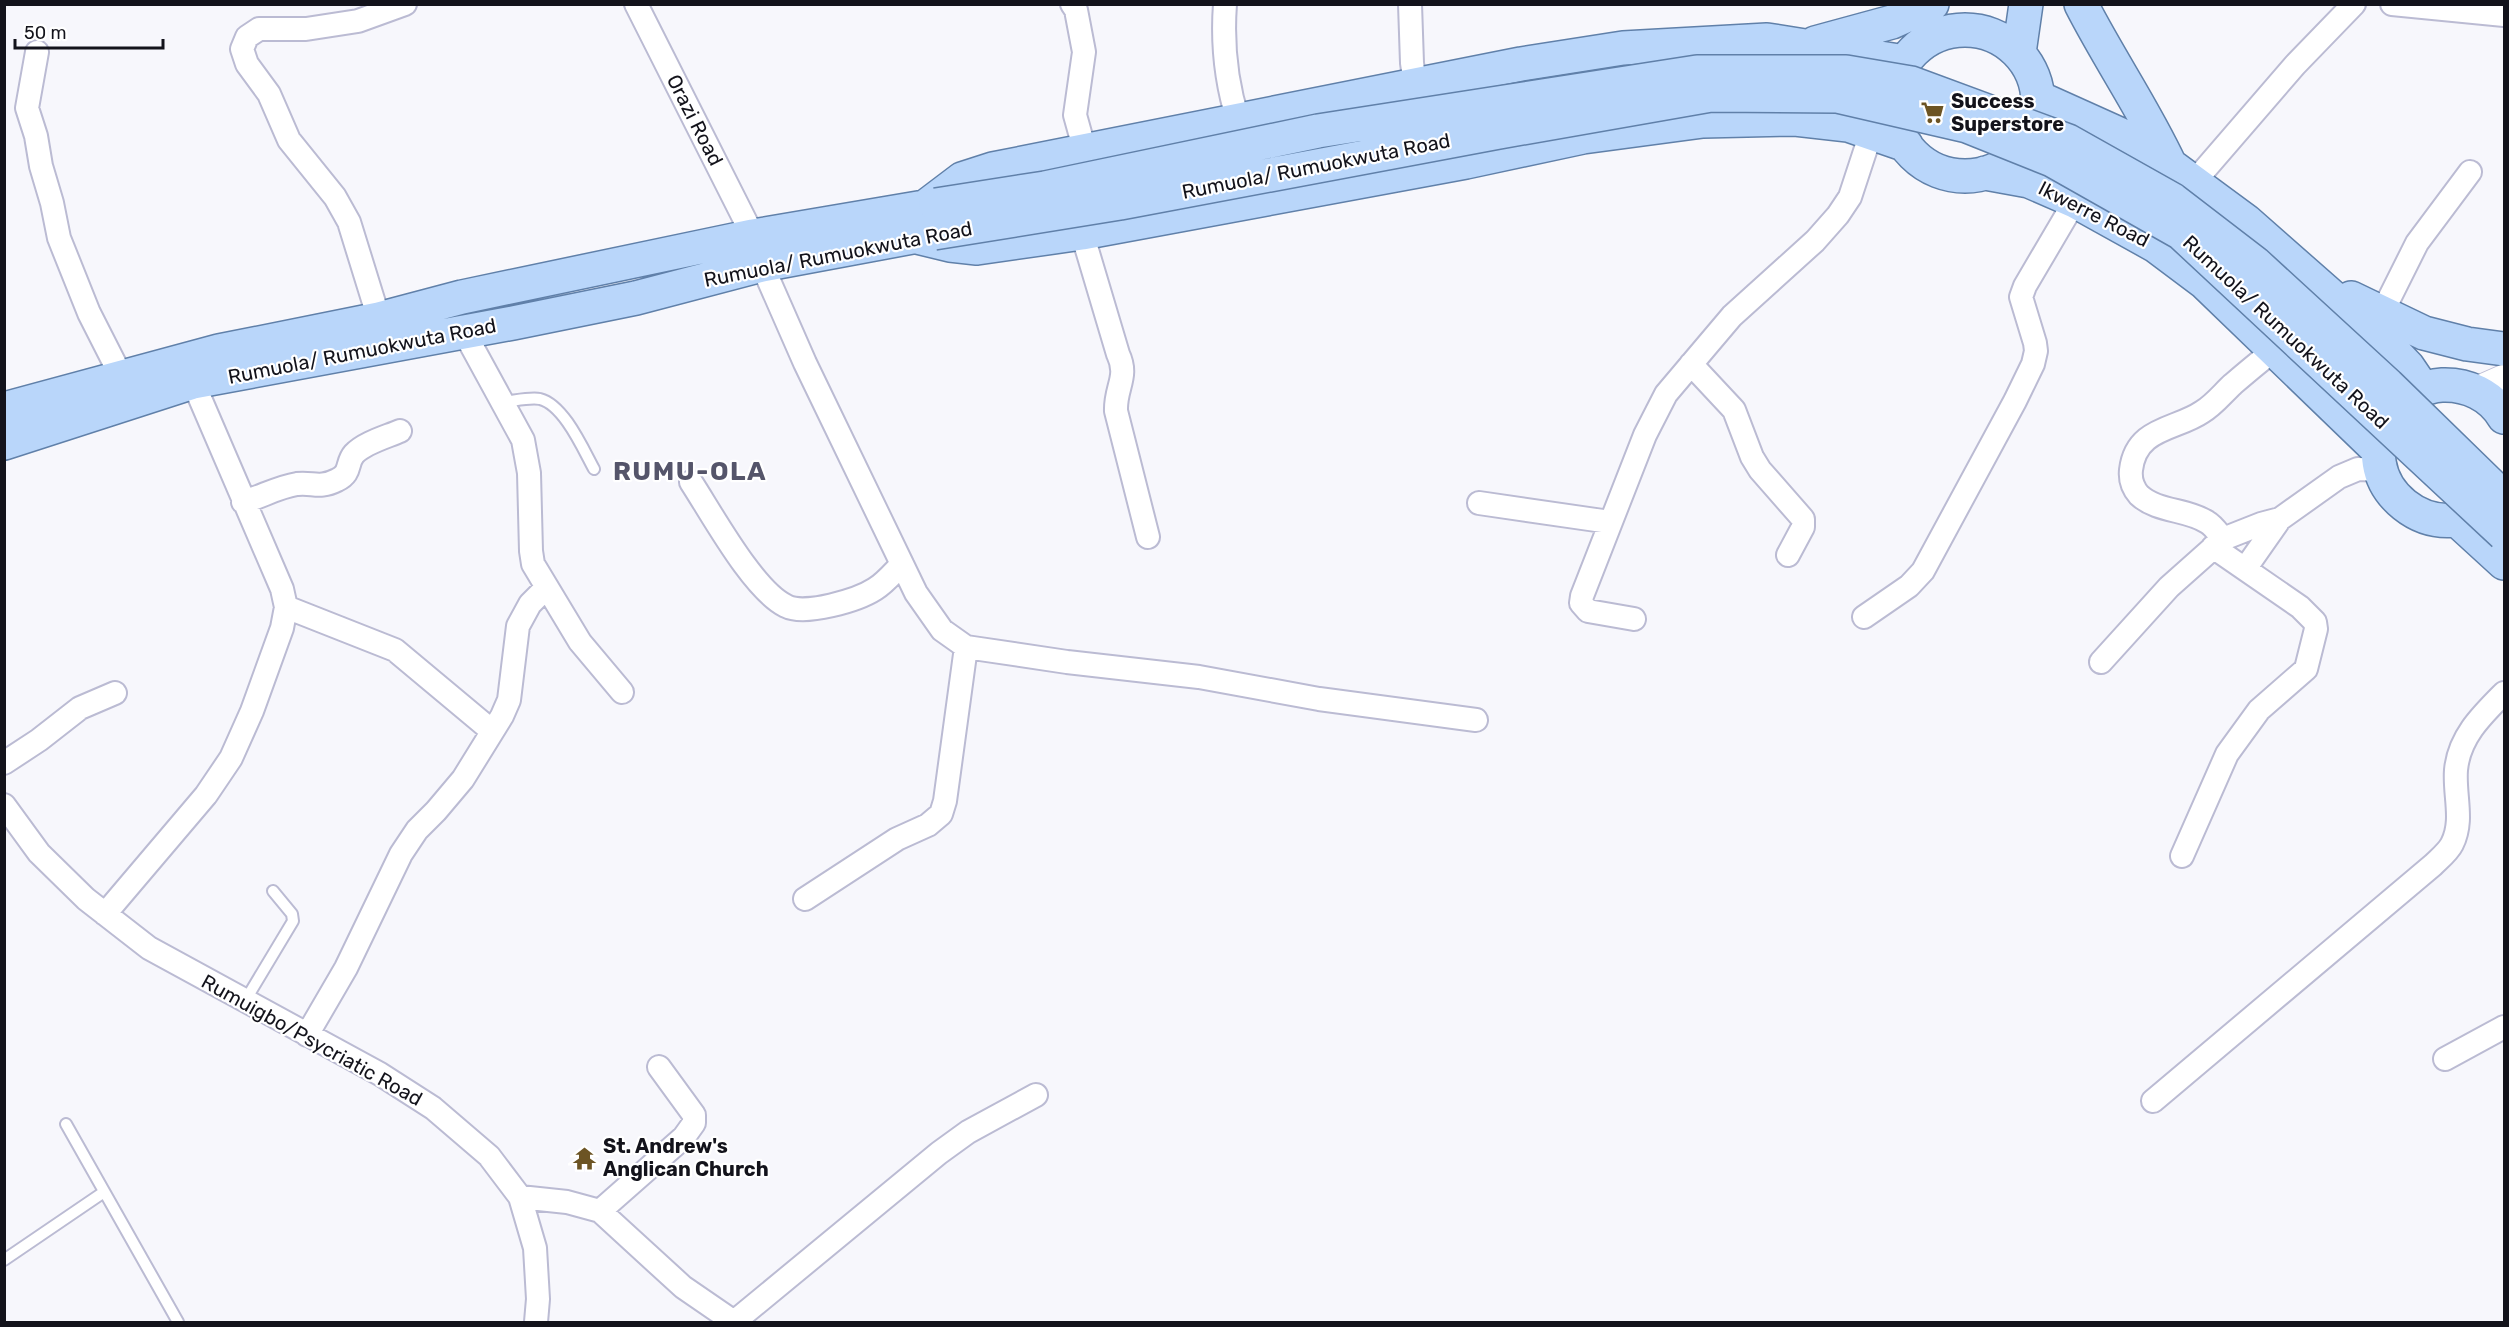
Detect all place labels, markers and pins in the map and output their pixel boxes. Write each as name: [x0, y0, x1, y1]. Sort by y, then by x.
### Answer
place label: Success Superstore: [1951, 89, 2064, 136]
supermarket icon: Success Superstore: [1920, 100, 1946, 126]
place label: St. Andrew's Anglican Church: [603, 1134, 769, 1181]
temple icon: St. Andrew's Anglican Church: [572, 1145, 598, 1171]

